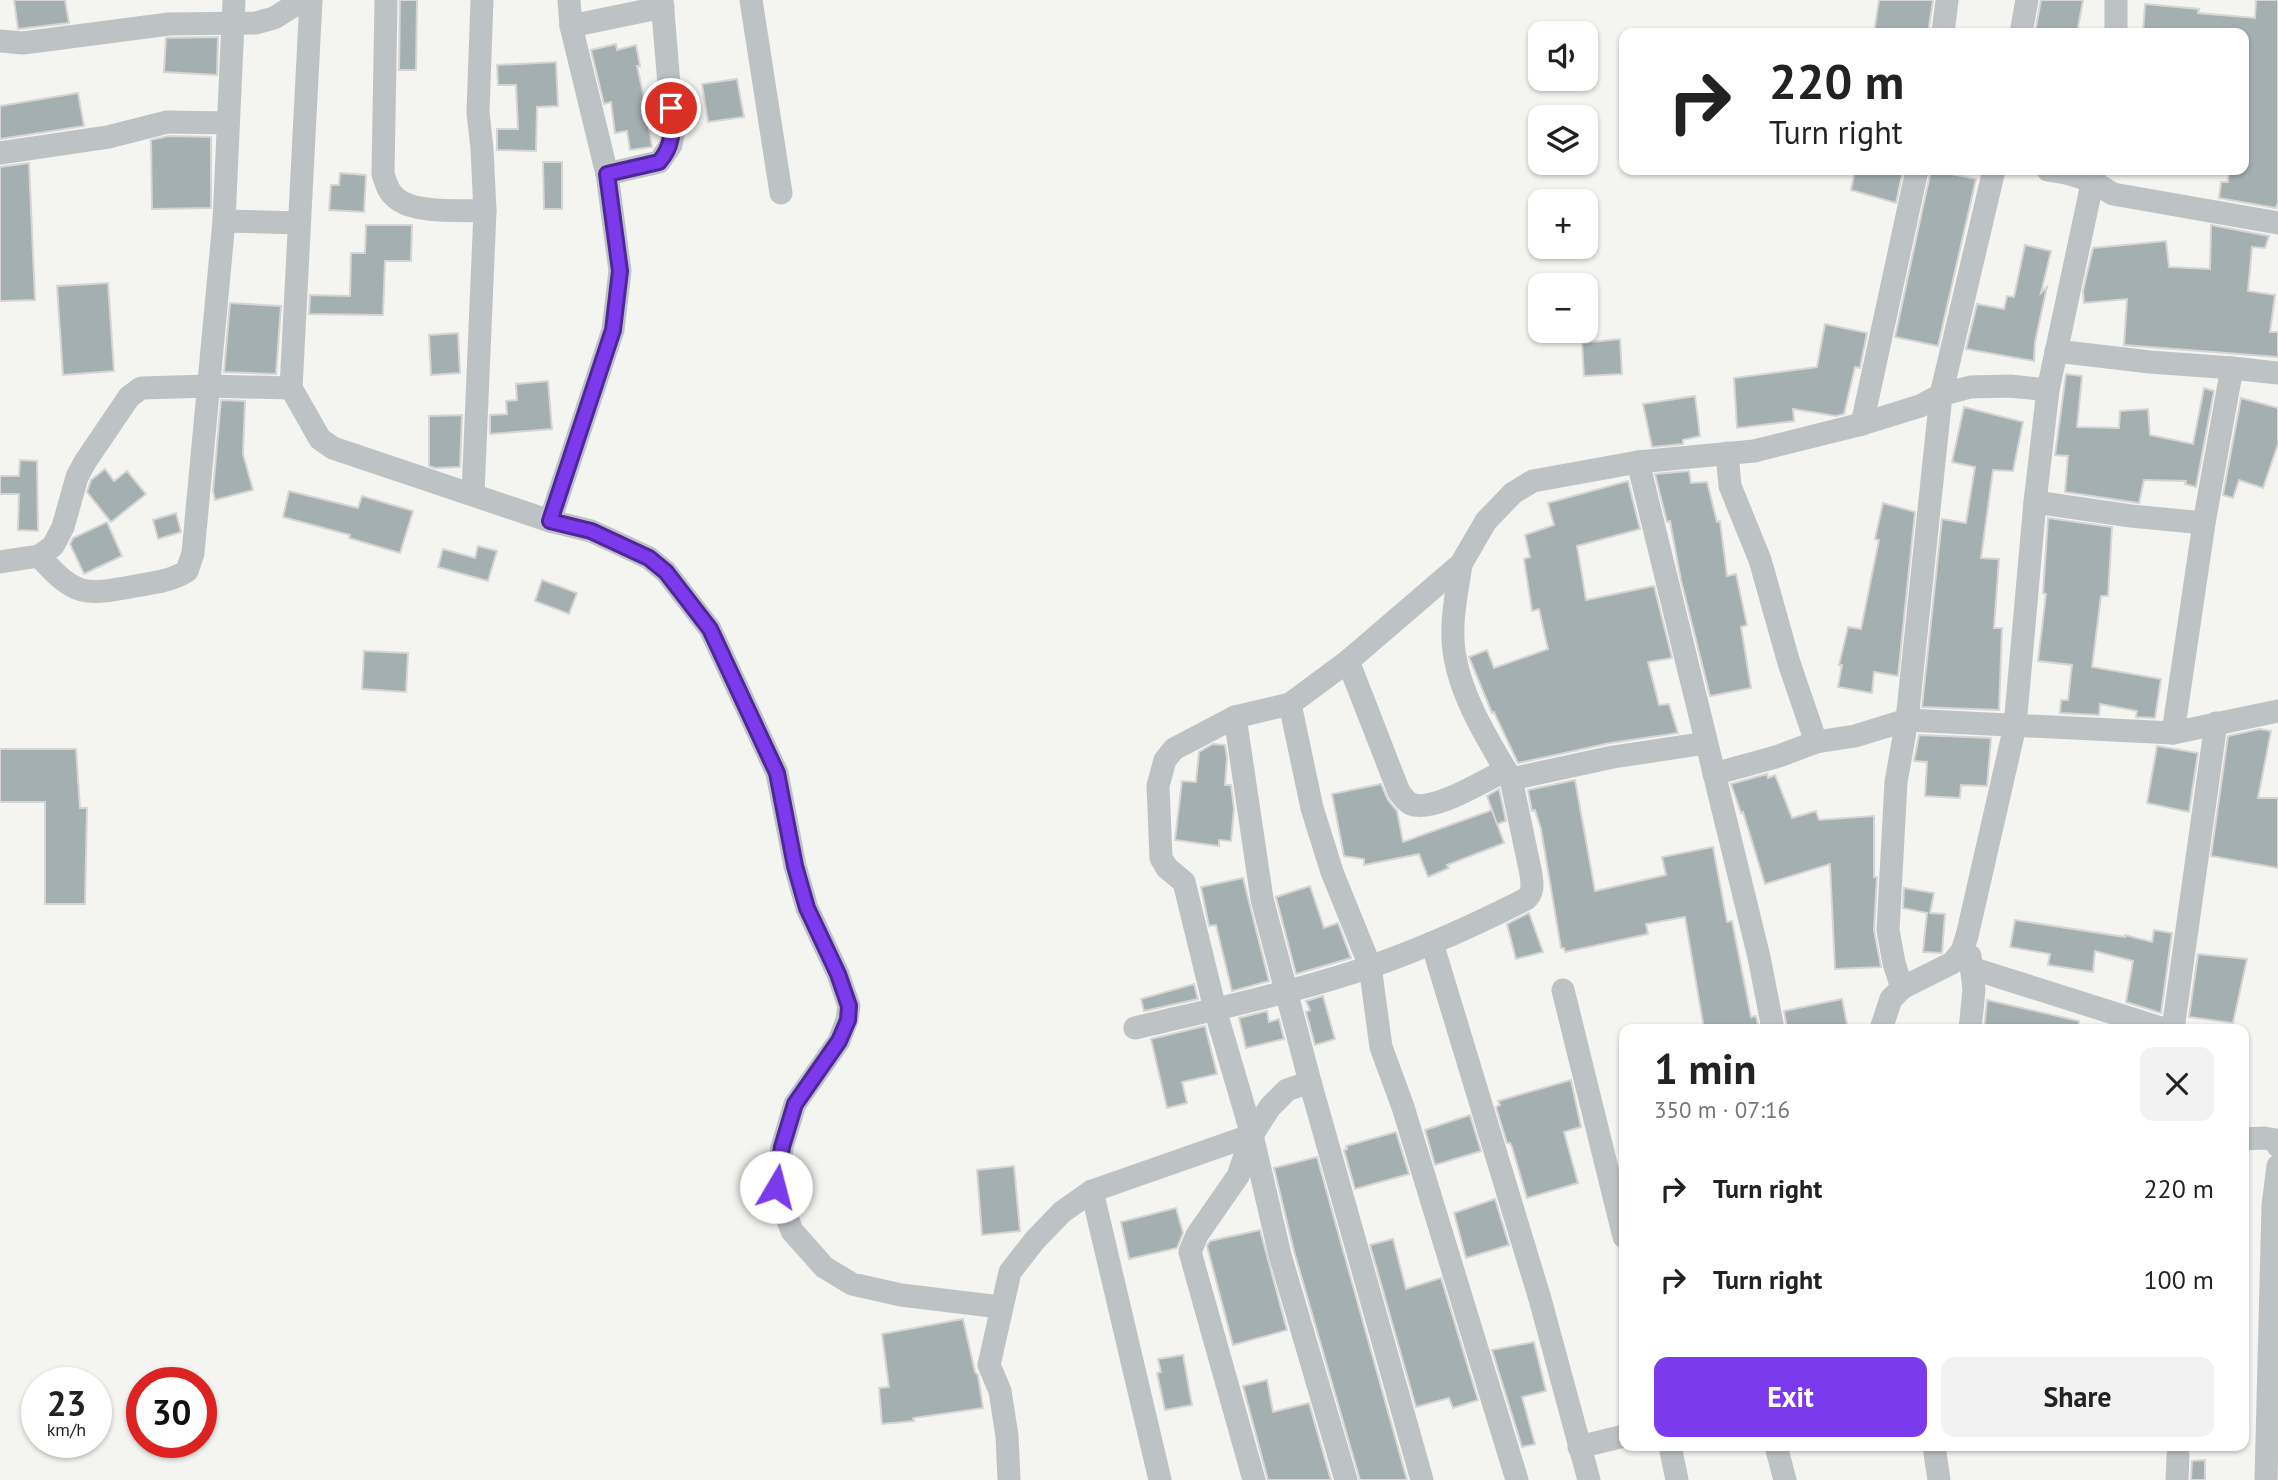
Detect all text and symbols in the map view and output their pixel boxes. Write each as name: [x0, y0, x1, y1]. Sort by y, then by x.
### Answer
map controls: [1528, 21, 1598, 343]
button: sound: [1528, 21, 1598, 91]
text: 220 m: [1769, 49, 1904, 113]
icon: right: [1654, 56, 1745, 147]
pin: [641, 78, 701, 138]
icon: arrive: [652, 89, 690, 127]
button: layers: [1528, 105, 1598, 175]
text: Turn right: [1769, 111, 1903, 153]
button: +: [1528, 189, 1598, 259]
button: −: [1528, 273, 1598, 343]
text: 1 min: [1654, 1041, 1756, 1096]
button: close: [2140, 1047, 2214, 1121]
text: 350 m · 07:16: [1654, 1095, 1790, 1124]
position arrow: [739, 1150, 813, 1224]
icon: right: [1654, 1170, 1692, 1208]
text: Turn right: [1713, 1172, 1822, 1205]
text: 220 m: [2143, 1172, 2214, 1205]
icon: right: [1654, 1261, 1692, 1299]
text: Turn right: [1713, 1263, 1822, 1296]
text: 100 m: [2143, 1263, 2214, 1296]
button: Exit: [1654, 1357, 1927, 1437]
button: Share: [1941, 1357, 2214, 1437]
speed limit sign: 30: [126, 1367, 217, 1458]
text: 23: [47, 1380, 86, 1426]
text: km/h: [47, 1418, 86, 1441]

